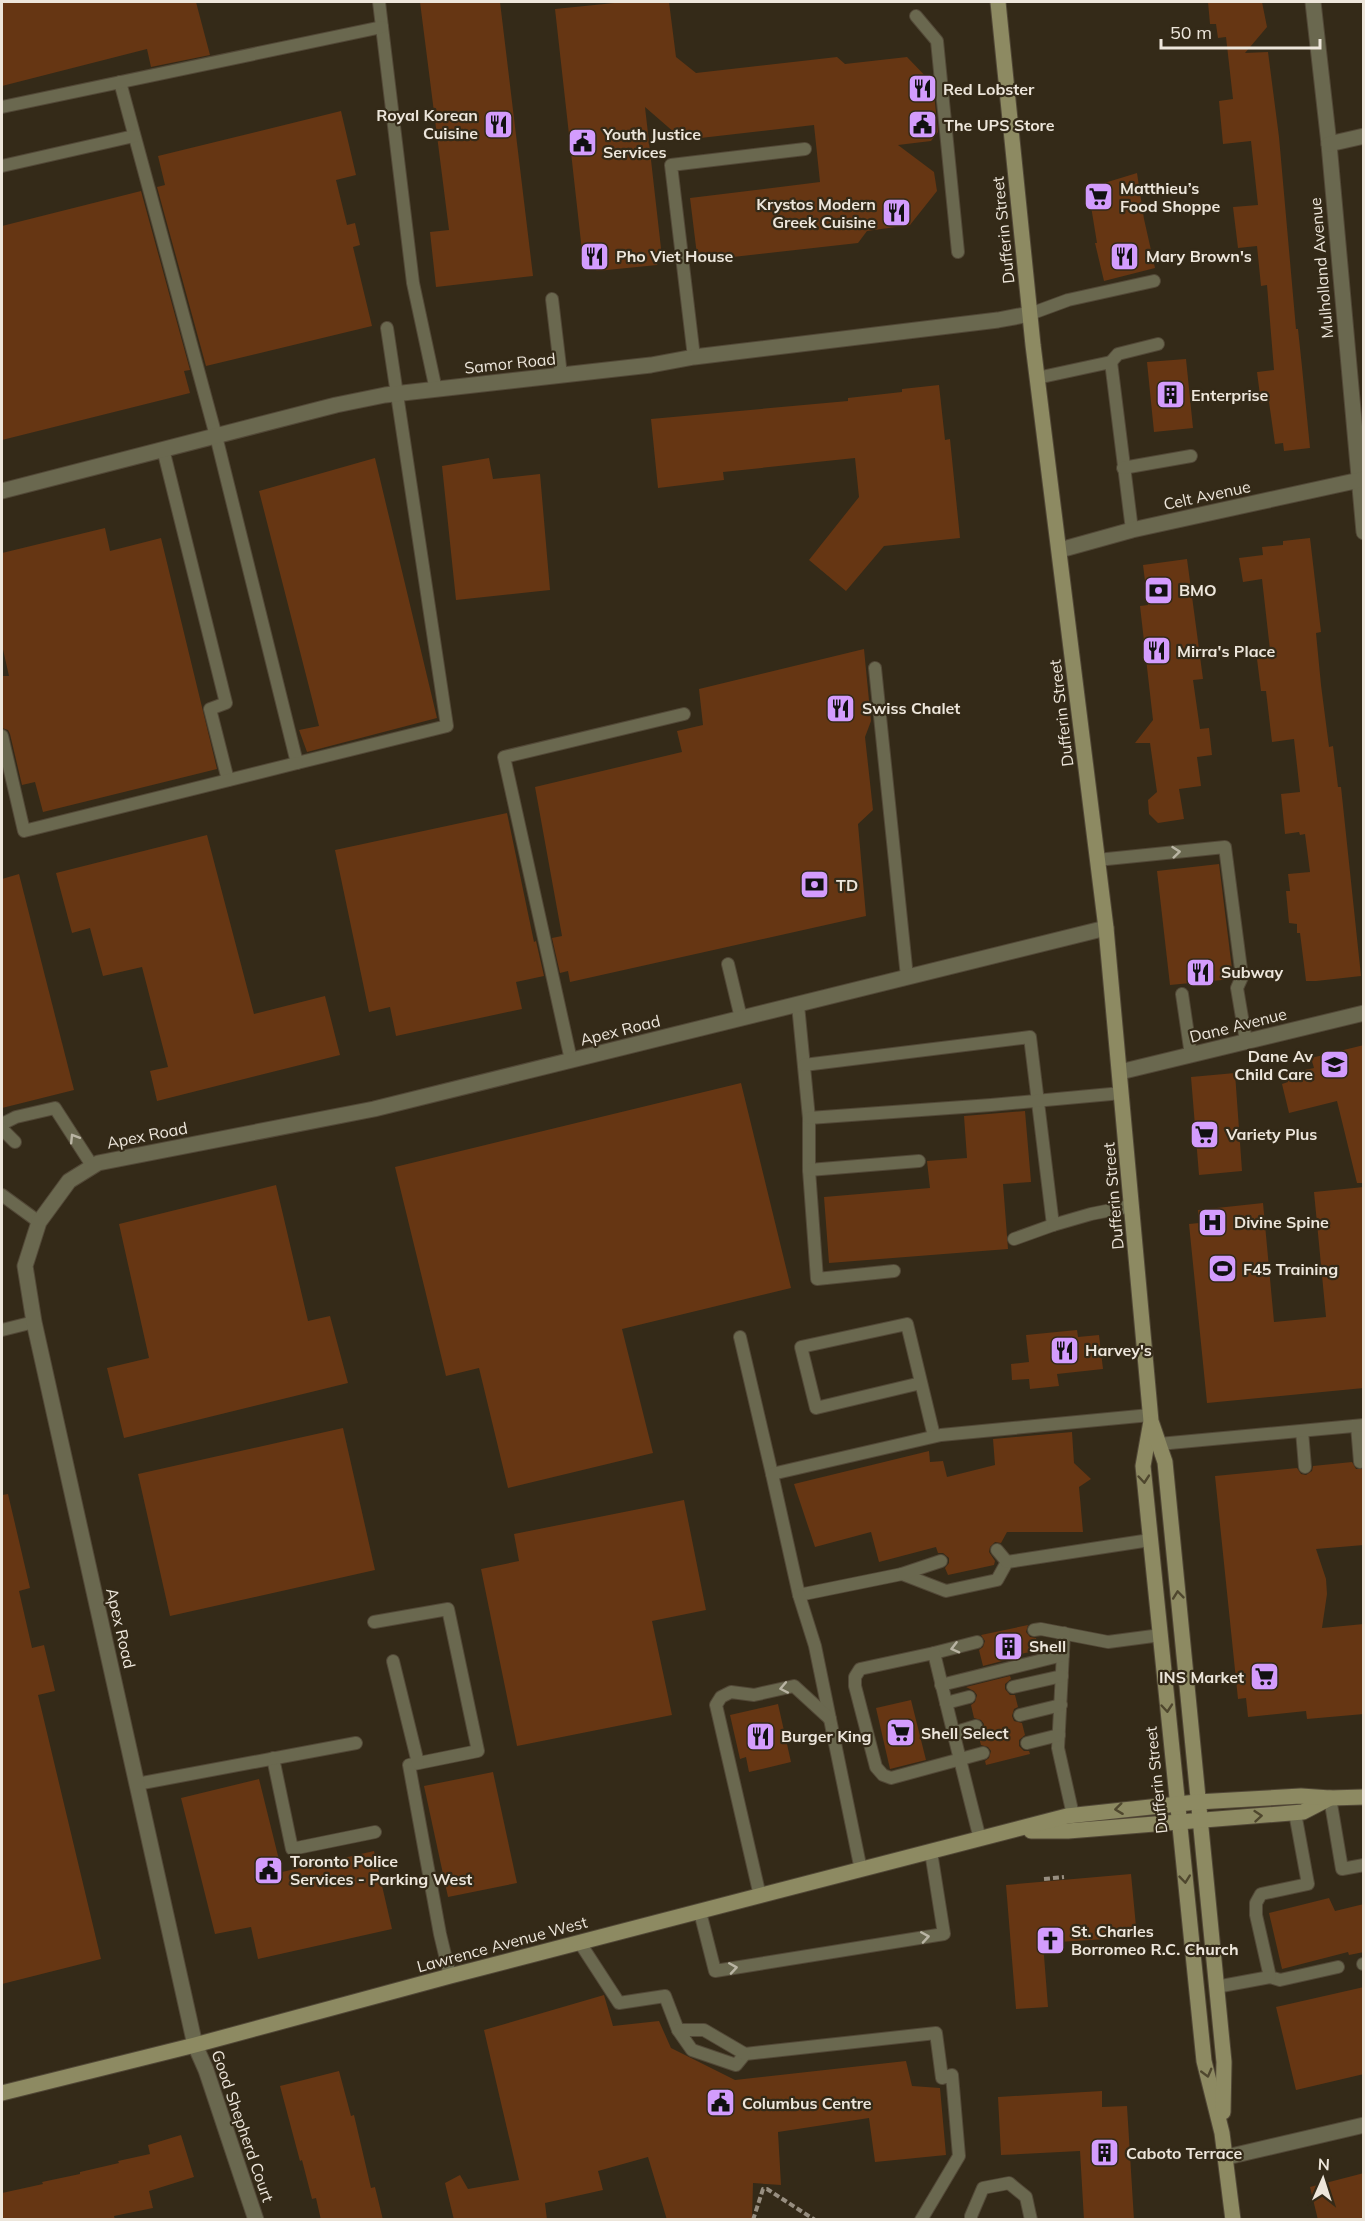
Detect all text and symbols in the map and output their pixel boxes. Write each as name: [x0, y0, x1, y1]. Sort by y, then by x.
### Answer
scale bar: [1161, 12, 1320, 50]
text: 50 m: [1170, 21, 1212, 44]
restaurant icon: Red Lobster: [906, 73, 938, 105]
place label: Red Lobster: [943, 79, 1035, 99]
place label: Royal Korean Cuisine: [376, 105, 478, 143]
restaurant icon: Royal Korean Cuisine: [483, 108, 515, 140]
public building icon: The UPS Store: [907, 109, 939, 141]
place label: The UPS Store: [944, 115, 1055, 135]
place label: Youth Justice Services: [602, 124, 701, 162]
public building icon: Youth Justice Services: [566, 127, 598, 159]
street label: Dufferin Street: [987, 175, 1019, 285]
place label: Matthieu’s Food Shoppe: [1120, 178, 1220, 216]
supermarket icon: Matthieu’s Food Shoppe: [1083, 181, 1115, 213]
place label: Krystos Modern Greek Cuisine: [756, 194, 876, 232]
restaurant icon: Krystos Modern Greek Cuisine: [881, 197, 913, 229]
street label: Mulholland Avenue: [1305, 197, 1337, 339]
restaurant icon: Pho Viet House: [579, 240, 611, 272]
restaurant icon: Mary Brown's: [1109, 240, 1141, 272]
place label: Pho Viet House: [616, 246, 733, 266]
place label: Mary Brown's: [1146, 246, 1252, 266]
street label: Samor Road: [463, 348, 557, 378]
building icon: Enterprise: [1154, 379, 1186, 411]
place label: Enterprise: [1191, 385, 1269, 405]
street label: Celt Avenue: [1162, 476, 1252, 514]
bank icon: BMO: [1142, 574, 1174, 606]
place label: BMO: [1179, 580, 1217, 600]
restaurant icon: Mirra's Place: [1140, 635, 1172, 667]
place label: Mirra's Place: [1177, 641, 1275, 661]
street label: Dufferin Street: [1044, 658, 1077, 768]
restaurant icon: Swiss Chalet: [825, 692, 857, 724]
place label: Swiss Chalet: [862, 698, 960, 718]
one-way arrow: [1171, 846, 1180, 859]
bank icon: TD: [799, 869, 831, 901]
place label: TD: [836, 875, 858, 895]
restaurant icon: Subway: [1184, 956, 1216, 988]
place label: Subway: [1221, 962, 1283, 982]
street label: Dane Avenue: [1187, 1003, 1289, 1047]
street label: Apex Road: [578, 1010, 662, 1050]
place label: Dane Av Child Care: [1234, 1046, 1313, 1084]
school or university icon: Dane Av Child Care: [1318, 1049, 1350, 1081]
street label: Apex Road: [105, 1117, 189, 1153]
supermarket icon: Variety Plus: [1189, 1118, 1221, 1150]
place label: Variety Plus: [1225, 1124, 1317, 1144]
one-way arrow: [70, 1133, 81, 1144]
street label: Dufferin Street: [1098, 1141, 1128, 1250]
hospital icon: Divine Spine: [1197, 1206, 1229, 1238]
place label: Divine Spine: [1234, 1212, 1329, 1232]
sports icon: F45 Training: [1206, 1253, 1238, 1285]
place label: F45 Training: [1243, 1259, 1338, 1279]
restaurant icon: Harvey's: [1048, 1334, 1080, 1366]
place label: Harvey's: [1085, 1340, 1152, 1360]
one-way arrow: [1137, 1474, 1150, 1484]
street label: Apex Road: [102, 1586, 140, 1670]
one-way arrow: [1172, 1591, 1185, 1600]
building icon: Shell: [992, 1630, 1024, 1662]
place label: Shell: [1029, 1636, 1066, 1656]
one-way arrow: [951, 1640, 961, 1653]
supermarket icon: INS Market: [1249, 1661, 1281, 1693]
place label: INS Market: [1159, 1667, 1244, 1687]
one-way arrow: [779, 1682, 789, 1694]
one-way arrow: [1160, 1703, 1173, 1712]
supermarket icon: Shell Select: [884, 1717, 916, 1749]
restaurant icon: Burger King: [744, 1720, 776, 1752]
place label: Shell Select: [921, 1723, 1009, 1743]
street label: Dufferin Street: [1140, 1725, 1172, 1835]
place label: Burger King: [781, 1726, 872, 1746]
one-way arrow: [1114, 1802, 1123, 1815]
one-way arrow: [1253, 1810, 1262, 1823]
place label: Toronto Police Services - Parking West: [290, 1851, 472, 1889]
public building icon: Toronto Police Services - Parking West: [253, 1854, 285, 1886]
one-way arrow: [1178, 1875, 1191, 1884]
street label: Lawrence Avenue West: [415, 1912, 590, 1976]
place label: St. Charles Borromeo R.C. Church: [1071, 1921, 1239, 1959]
church icon: St. Charles Borromeo R.C. Church: [1034, 1924, 1066, 1956]
one-way arrow: [920, 1931, 930, 1944]
one-way arrow: [727, 1962, 737, 1975]
street label: Good Shepherd Court: [208, 2047, 279, 2205]
one-way arrow: [1200, 2067, 1212, 2078]
public building icon: Columbus Centre: [705, 2087, 737, 2119]
place label: Columbus Centre: [742, 2093, 872, 2113]
building icon: Caboto Terrace: [1089, 2137, 1121, 2169]
place label: Caboto Terrace: [1126, 2143, 1242, 2163]
north arrow: [1293, 2149, 1353, 2209]
text: N: [1317, 2154, 1330, 2174]

